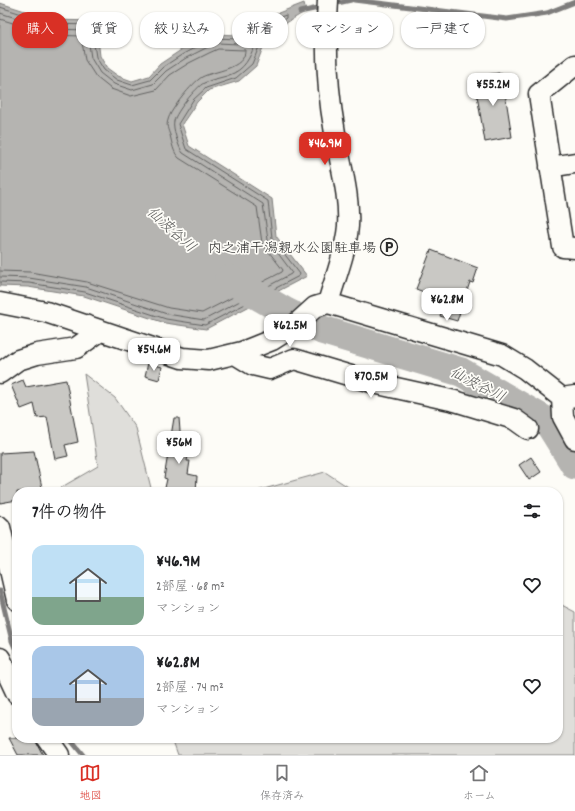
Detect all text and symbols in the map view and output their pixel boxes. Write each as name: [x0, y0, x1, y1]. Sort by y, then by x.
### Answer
chip: 購入: [12, 12, 68, 48]
chip: 賃貸: [76, 12, 132, 48]
chip: 絞り込み: [140, 12, 224, 48]
chip: 新着: [232, 12, 288, 48]
chip: マンション: [296, 12, 393, 48]
chip: 一戸建て: [401, 12, 485, 48]
pin: ¥55.2M: [460, 73, 526, 107]
text: ¥55.2M: [476, 76, 510, 95]
pin: ¥46.9M: [292, 132, 358, 166]
text: ¥46.9M: [308, 135, 342, 154]
water label: 仙波谷川: [141, 202, 200, 259]
parking icon: 内之浦干潟親水公園駐車場: [379, 237, 399, 257]
place label: 内之浦干潟親水公園駐車場: [208, 239, 376, 259]
pin: ¥62.8M: [414, 288, 480, 322]
text: ¥62.8M: [430, 291, 464, 310]
pin: ¥62.5M: [257, 314, 323, 348]
text: ¥62.5M: [273, 317, 307, 336]
pin: ¥54.6M: [121, 338, 187, 372]
text: ¥54.6M: [137, 341, 171, 360]
water label: 仙波谷川: [445, 362, 509, 409]
pin: ¥70.5M: [338, 365, 404, 399]
text: ¥70.5M: [354, 368, 388, 387]
pin: ¥56M: [155, 431, 203, 465]
text: ¥56M: [166, 434, 192, 453]
icon: filters: [521, 500, 543, 522]
text: 7件の物件: [32, 502, 107, 526]
text: ¥46.9M: [156, 551, 200, 575]
icon: home: [64, 561, 112, 609]
icon: heart: [521, 574, 543, 596]
text: 2部屋 · 68 m²: [156, 578, 225, 597]
text: マンション: [156, 600, 220, 619]
text: ¥62.8M: [156, 652, 200, 676]
icon: home: [64, 662, 112, 710]
icon: heart: [521, 675, 543, 697]
text: 2部屋 · 74 m²: [156, 679, 224, 698]
text: マンション: [156, 701, 220, 720]
tab: 地図: [79, 762, 101, 805]
tab: 保存済み: [260, 762, 304, 805]
tab: ホーム: [463, 762, 496, 805]

